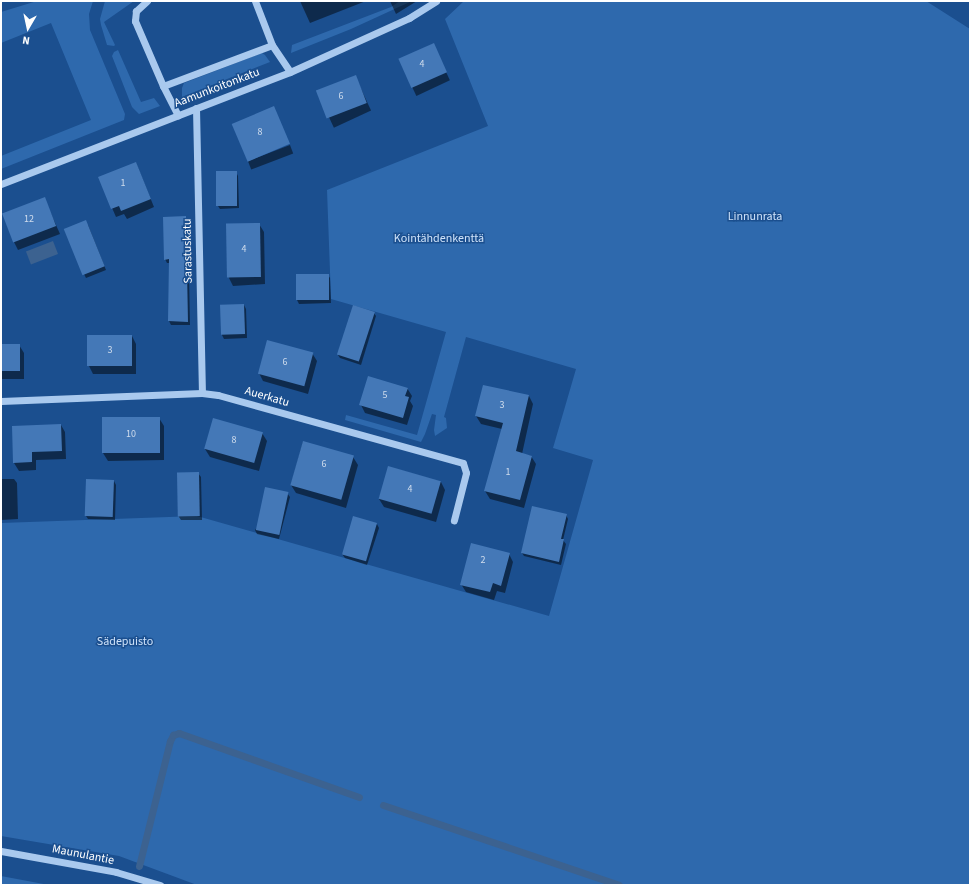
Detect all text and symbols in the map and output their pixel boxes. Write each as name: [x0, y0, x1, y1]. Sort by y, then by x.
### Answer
north arrow: [8, 8, 48, 48]
text: N: [21, 32, 31, 48]
house number: 4: [420, 59, 424, 71]
street label: Aamunkoitonkatu: [172, 65, 262, 111]
house number: 6: [339, 91, 343, 103]
house number: 8: [258, 127, 262, 139]
house number: 1: [121, 178, 125, 190]
park label: Linnunrata: [728, 210, 782, 224]
house number: 12: [24, 214, 34, 226]
street label: Sarastuskatu: [180, 218, 196, 284]
park label: Kointähdenkenttä: [394, 232, 484, 246]
house number: 4: [242, 244, 246, 256]
house number: 3: [108, 345, 112, 357]
house number: 6: [283, 357, 287, 369]
street label: Auerkatu: [243, 384, 291, 410]
house number: 5: [383, 390, 387, 402]
house number: 3: [500, 400, 504, 412]
house number: 10: [126, 429, 136, 441]
house number: 8: [232, 435, 236, 447]
house number: 6: [322, 459, 326, 471]
house number: 1: [506, 467, 510, 479]
house number: 4: [408, 484, 412, 496]
house number: 2: [481, 555, 485, 567]
park label: Sädepuisto: [97, 635, 153, 649]
street label: Maunulantie: [51, 842, 115, 868]

